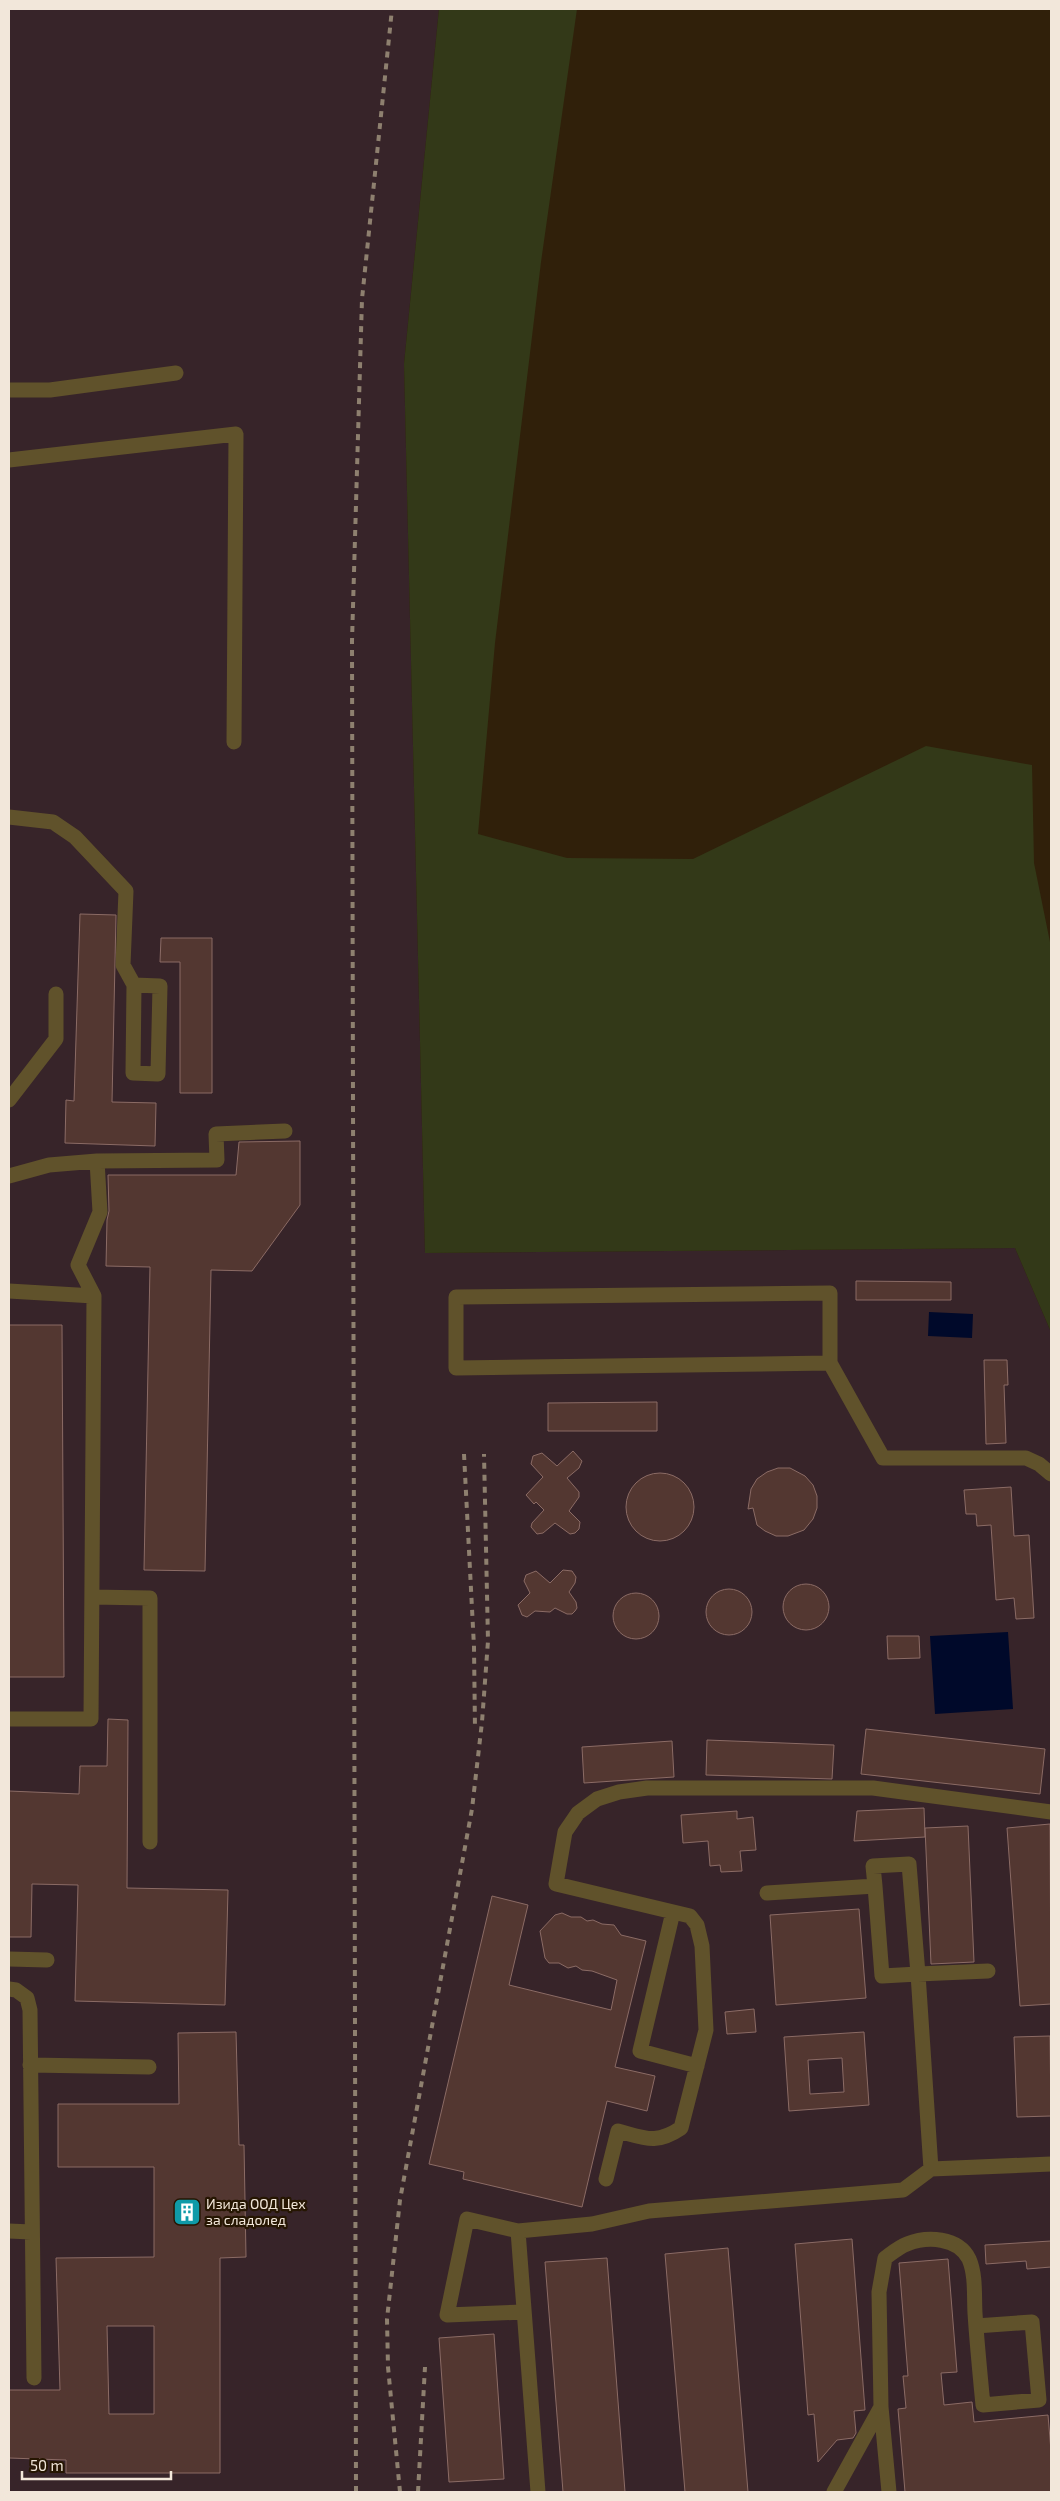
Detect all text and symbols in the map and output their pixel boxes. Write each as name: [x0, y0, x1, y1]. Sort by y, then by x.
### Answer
place label: Изида ООД Цех за сладолед: [206, 2195, 306, 2228]
building icon: Изида ООД Цех за сладолед: [172, 2197, 202, 2227]
scale bar: [22, 2448, 171, 2480]
text: 50 m: [30, 2456, 64, 2474]

